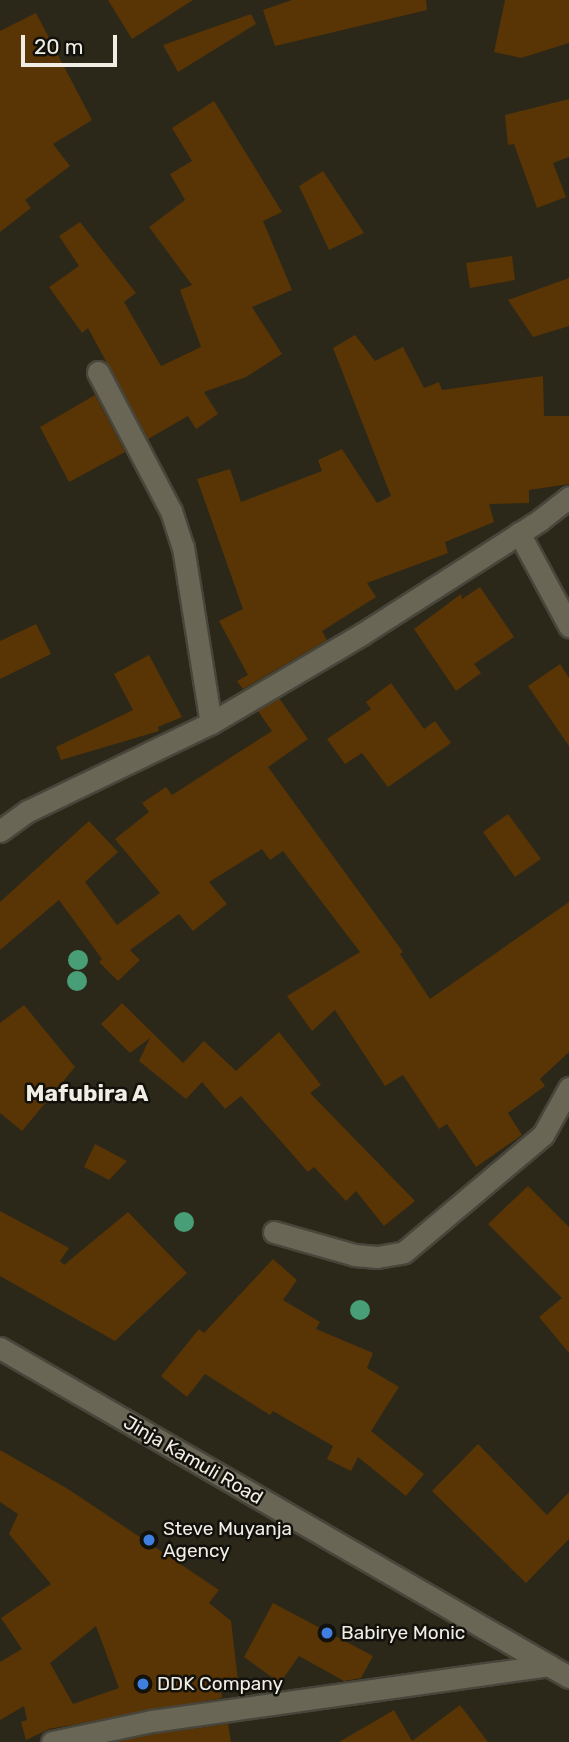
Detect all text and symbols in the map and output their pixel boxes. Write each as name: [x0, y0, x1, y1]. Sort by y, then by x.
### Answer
scale bar: [24, 21, 121, 65]
text: 20 m: [34, 34, 83, 59]
district label: Mafubira A: [25, 1079, 149, 1107]
street label: Jinja Kamuli Road: [119, 1411, 267, 1509]
place label: Steve Muyanja Agency: [163, 1518, 292, 1562]
marker: Steve Muyanja Agency: [141, 1532, 157, 1548]
place label: Babirye Monic: [341, 1622, 465, 1644]
marker: Babirye Monic: [319, 1625, 335, 1641]
place label: DDK Company: [157, 1673, 283, 1695]
marker: DDK Company: [135, 1676, 151, 1692]

